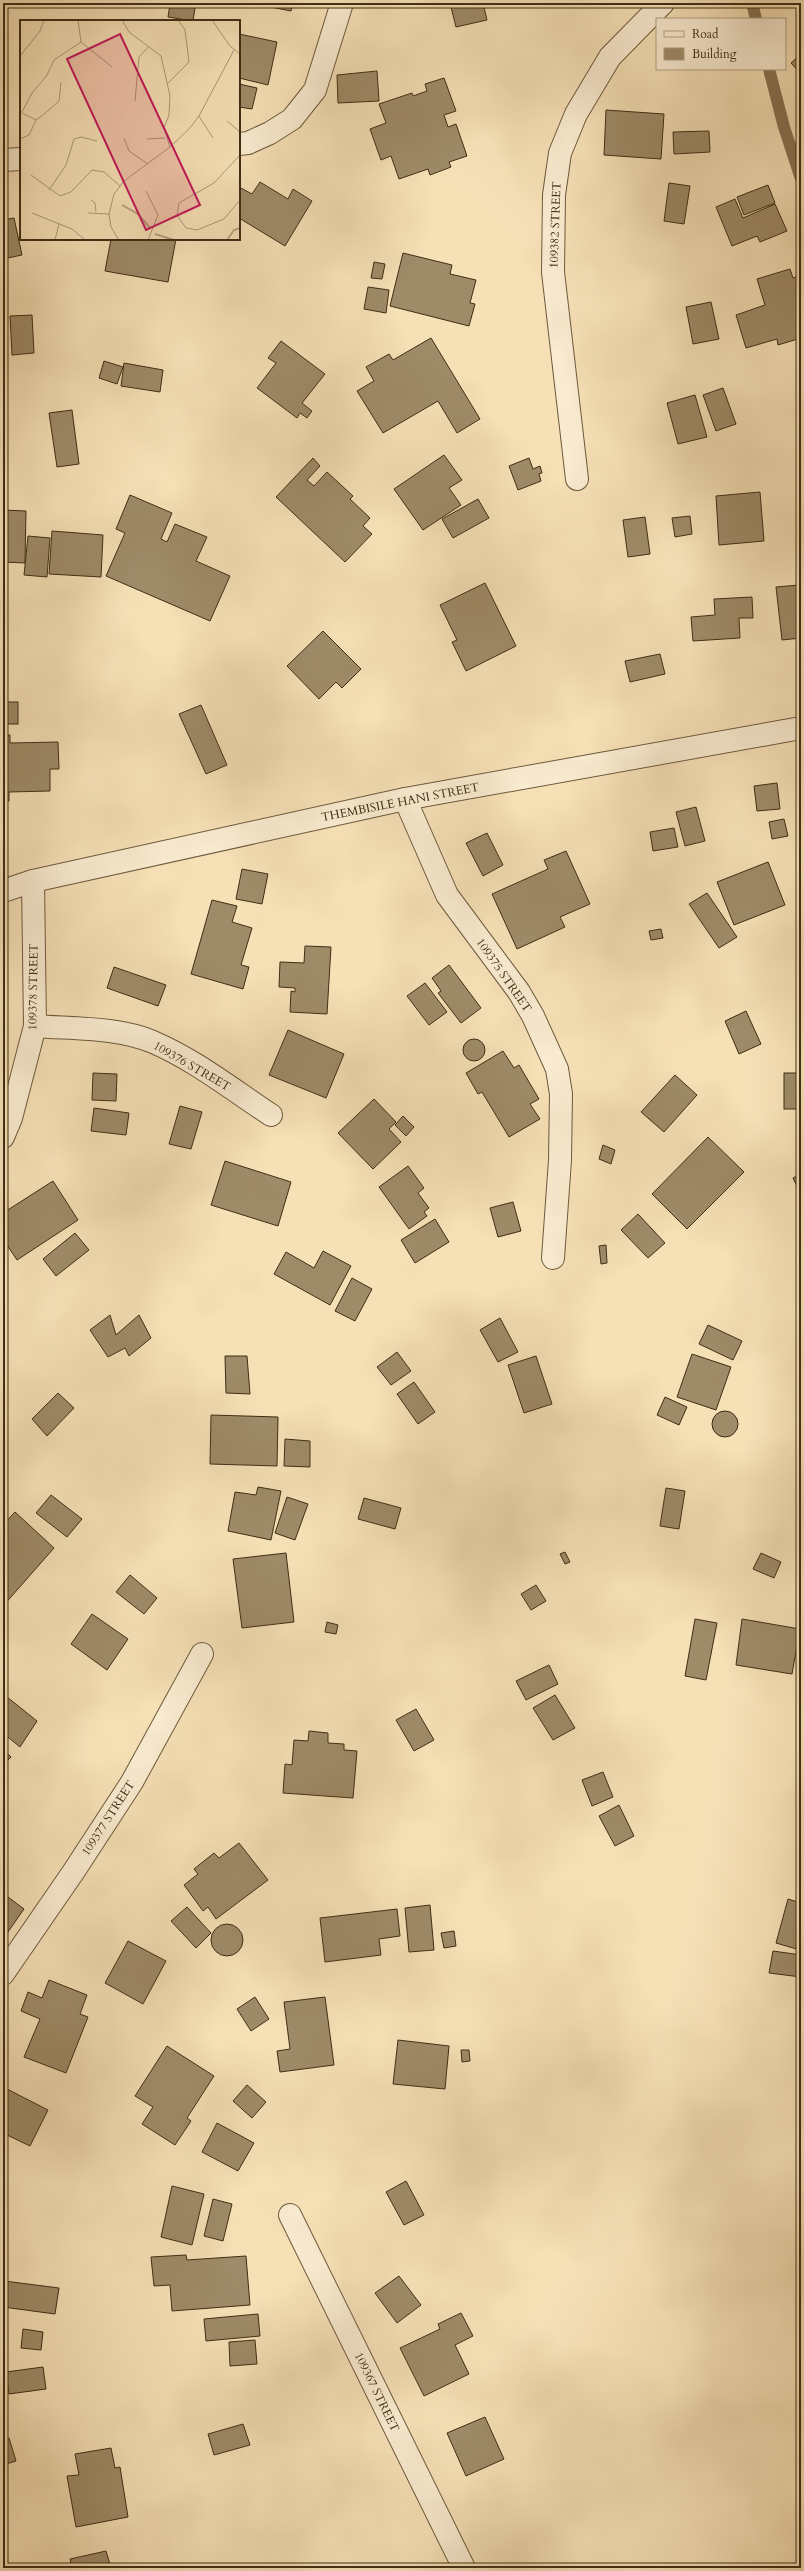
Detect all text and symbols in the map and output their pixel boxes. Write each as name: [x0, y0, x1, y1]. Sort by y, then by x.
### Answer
legend: [656, 18, 786, 70]
inset map: [20, 20, 240, 240]
text: Road: [692, 26, 719, 42]
text: Building: [692, 46, 737, 62]
street label: 109382 STREET: [545, 181, 565, 269]
street label: THEMBISILE HANI STREET: [320, 779, 481, 825]
street label: 109375 STREET: [473, 935, 536, 1015]
street label: 109378 STREET: [24, 943, 42, 1031]
street label: 109376 STREET: [150, 1037, 234, 1095]
street label: 109377 STREET: [78, 1777, 138, 1859]
street label: 109367 STREET: [351, 2349, 403, 2435]

